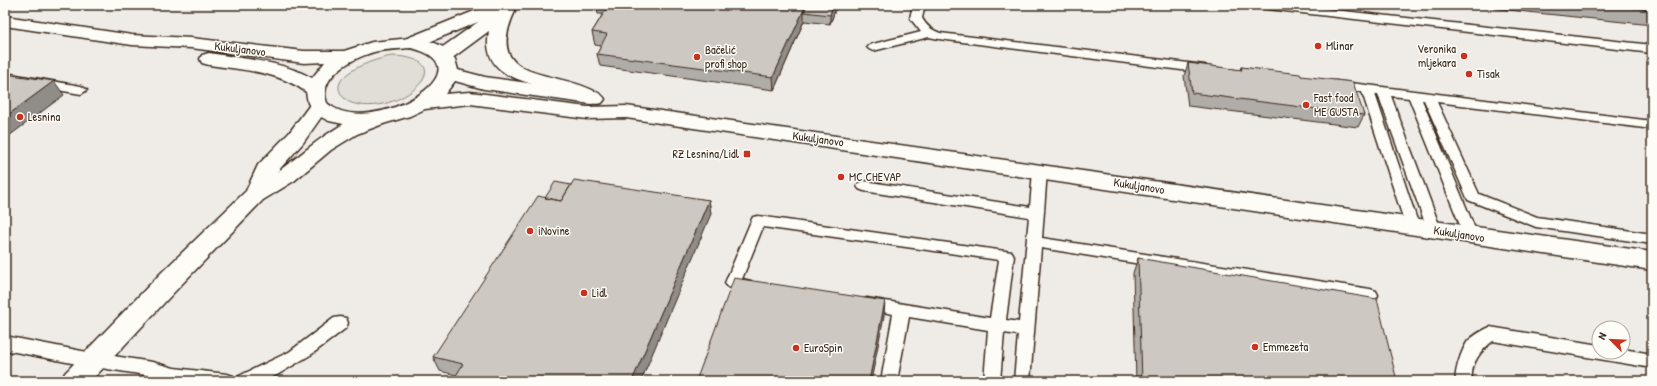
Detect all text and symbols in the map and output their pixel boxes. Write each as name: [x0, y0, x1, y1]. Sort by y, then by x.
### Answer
street label: Kukuljanovo: [213, 37, 267, 60]
place label: Mlinar: [1326, 37, 1354, 54]
place label: Veronika mljekara: [1417, 40, 1456, 71]
place label: Bačelić profi shop: [705, 41, 747, 72]
marker: Mlinar: [1313, 41, 1323, 51]
marker: Veronika mljekara: [1459, 51, 1469, 61]
marker: Bačelić profi shop: [692, 52, 702, 62]
place label: Tisak: [1477, 65, 1500, 82]
marker: Tisak: [1464, 69, 1474, 79]
place label: Fast food ME GUSTA: [1313, 89, 1359, 120]
marker: Fast food ME GUSTA: [1301, 100, 1311, 110]
place label: Lesnina: [28, 108, 60, 125]
marker: Lesnina: [15, 112, 25, 122]
street label: Kukuljanovo: [791, 127, 845, 151]
place label: RZ Lesnina/Lidl: [673, 145, 740, 162]
marker: RZ Lesnina/Lidl: [742, 149, 752, 159]
place label: MC CHEVAP: [849, 168, 902, 185]
marker: MC CHEVAP: [836, 172, 846, 182]
street label: Kukuljanovo: [1112, 173, 1166, 198]
street label: Kukuljanovo: [1432, 221, 1486, 246]
place label: iNovine: [538, 222, 570, 239]
marker: iNovine: [525, 226, 535, 236]
place label: Lidl: [592, 284, 608, 301]
marker: Lidl: [579, 288, 589, 298]
north arrow: [1591, 320, 1631, 360]
text: N: [1594, 330, 1610, 341]
place label: Emmezeta: [1263, 338, 1308, 355]
place label: EuroSpin: [804, 339, 842, 356]
marker: Emmezeta: [1250, 342, 1260, 352]
marker: EuroSpin: [791, 343, 801, 353]

